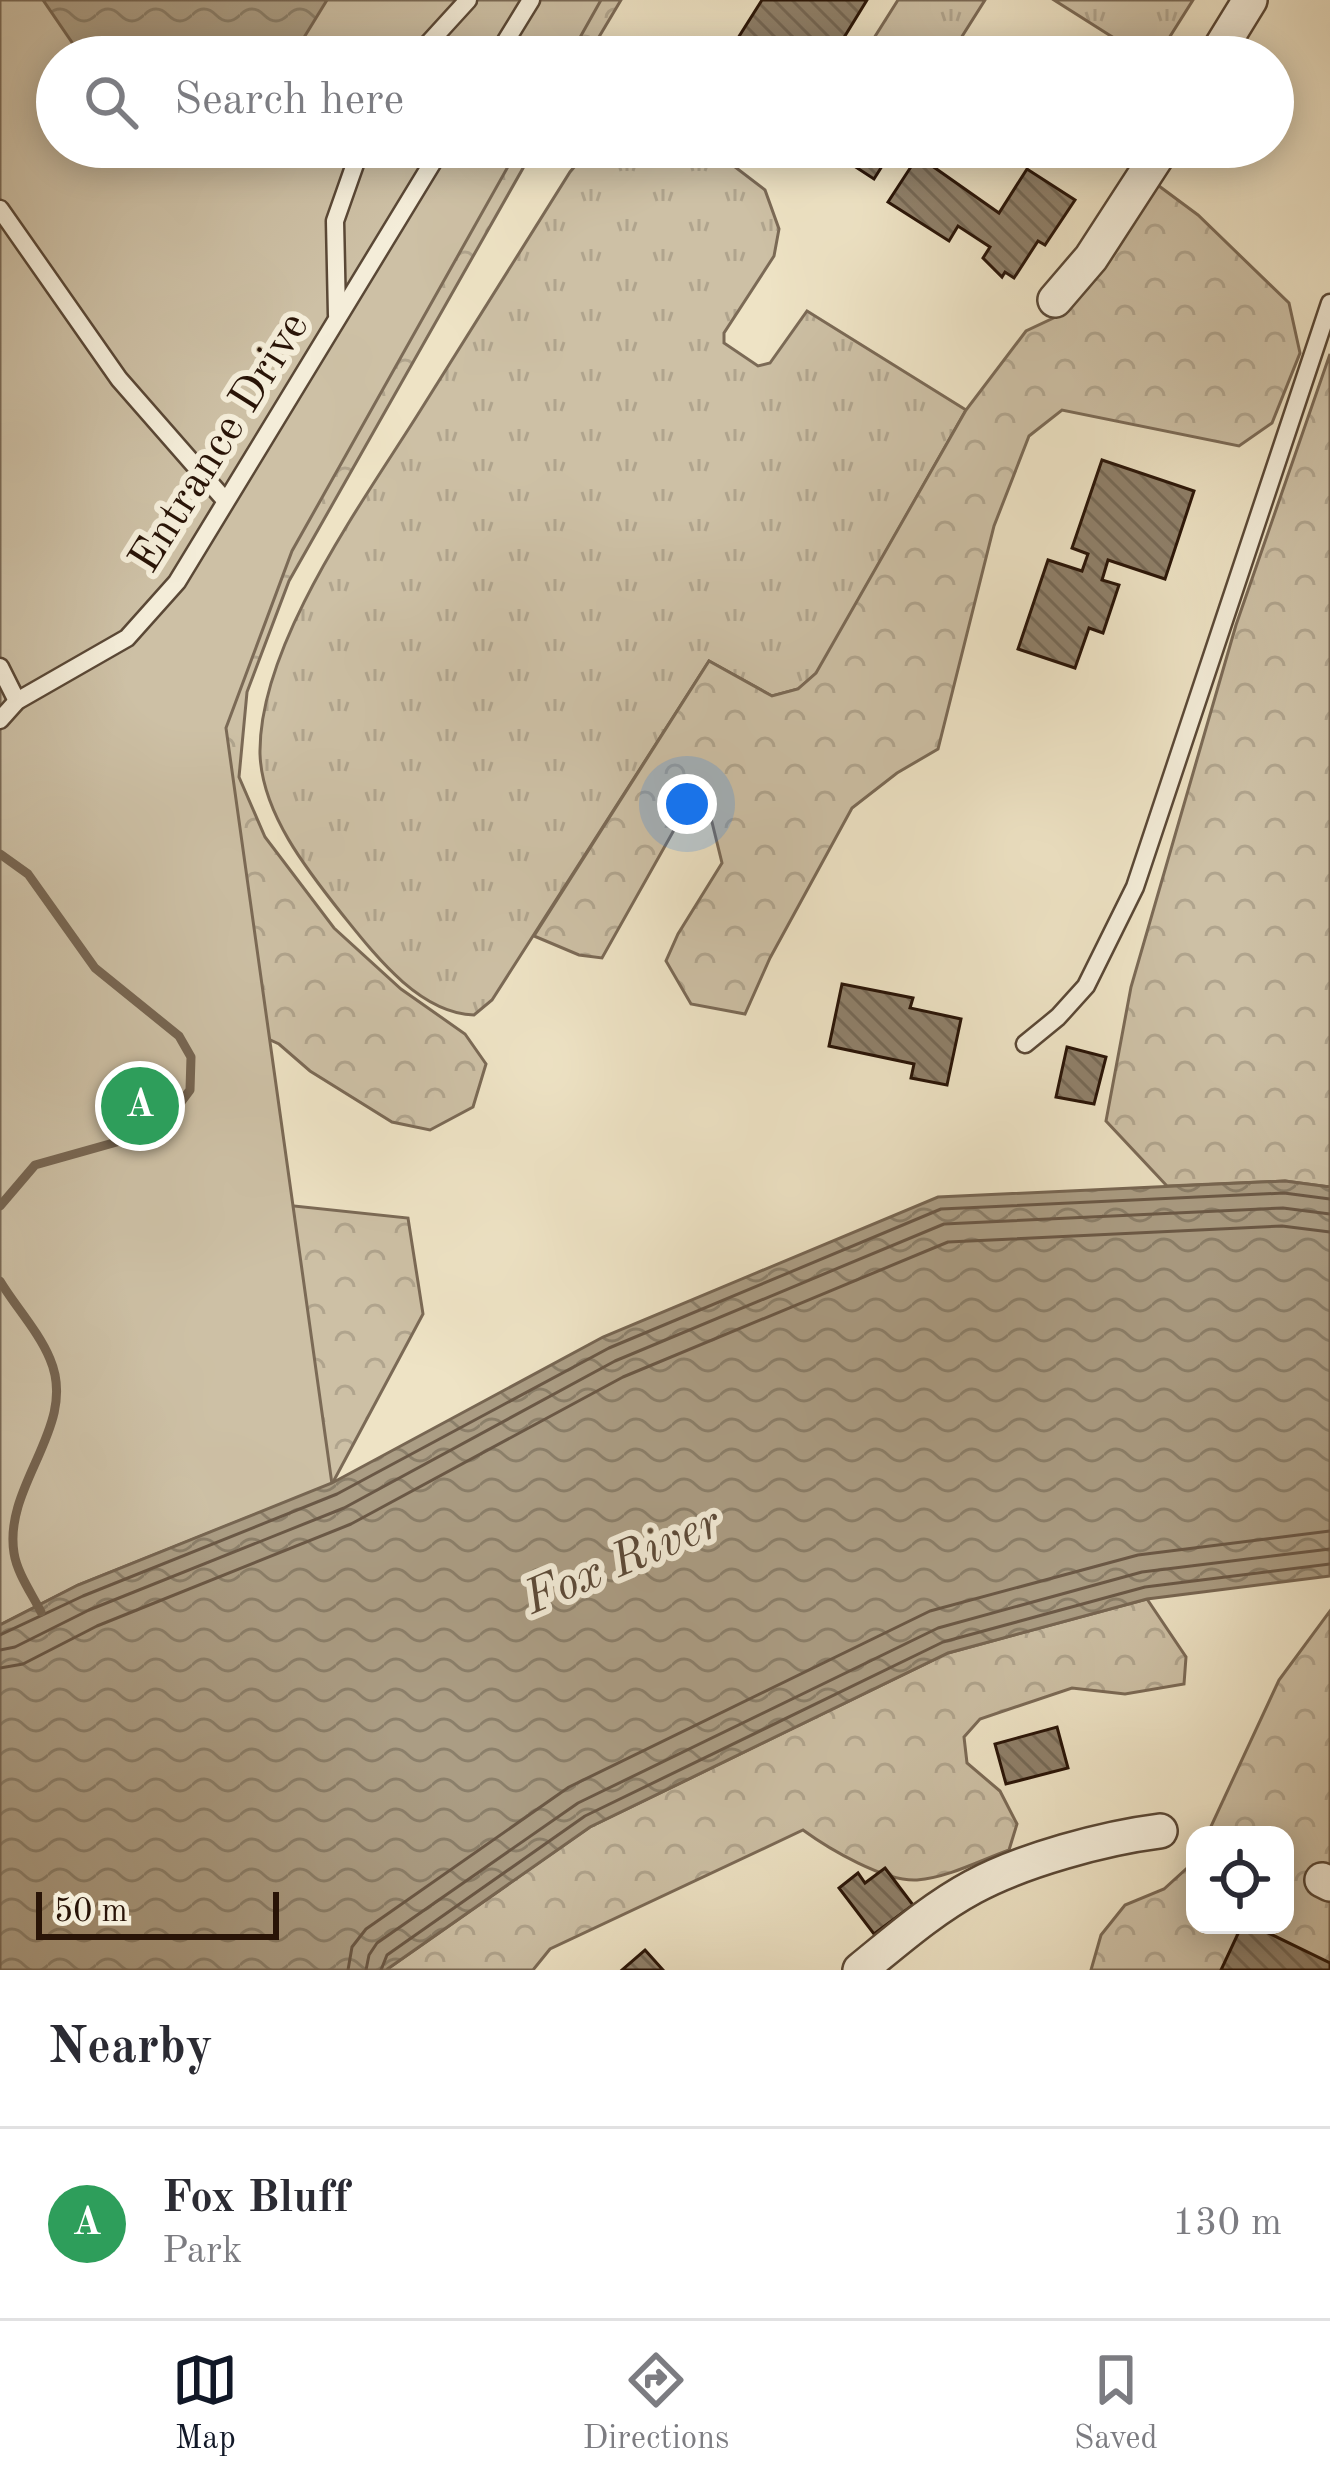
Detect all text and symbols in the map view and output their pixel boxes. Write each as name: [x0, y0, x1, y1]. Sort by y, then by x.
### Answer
search box: [36, 36, 1294, 168]
icon: search: [78, 69, 144, 135]
text: Search here: [174, 79, 404, 124]
street label: Entrance Drive: [123, 305, 319, 581]
your location: [657, 774, 717, 834]
pin: A: [101, 1061, 179, 1151]
water label: Fox River: [517, 1498, 729, 1625]
map controls: [1186, 1826, 1294, 1934]
button: locate: [1186, 1826, 1294, 1934]
scale bar: [36, 1886, 279, 1939]
text: 50 m: [54, 1896, 128, 1929]
text: Nearby: [48, 2023, 213, 2074]
text: Fox Bluff: [162, 2177, 349, 2222]
text: A: [72, 2204, 102, 2243]
text: 130 m: [1172, 2204, 1282, 2243]
text: Park: [162, 2232, 242, 2271]
tab: Map: [172, 2347, 238, 2460]
tab: Directions: [583, 2347, 729, 2460]
tab: Saved: [1074, 2347, 1158, 2460]

